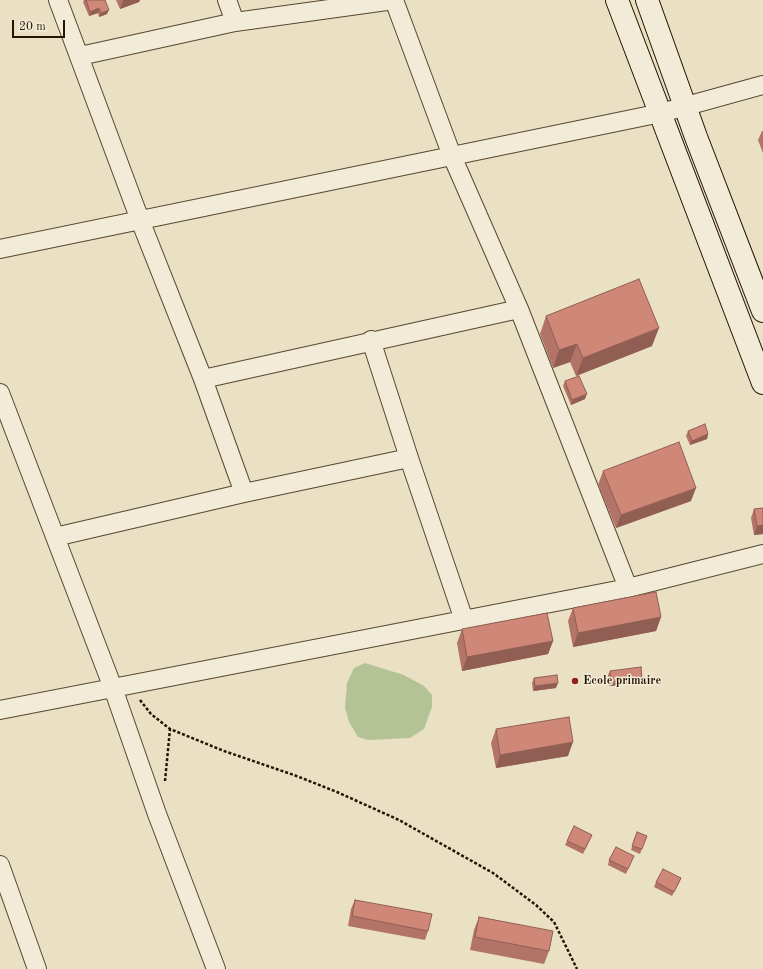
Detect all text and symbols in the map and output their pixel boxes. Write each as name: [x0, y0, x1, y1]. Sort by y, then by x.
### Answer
scale bar: [14, 12, 67, 38]
text: 20 m: [19, 21, 46, 33]
place label: Ecole primaire: [583, 674, 661, 688]
marker: Ecole primaire: [570, 676, 580, 686]

